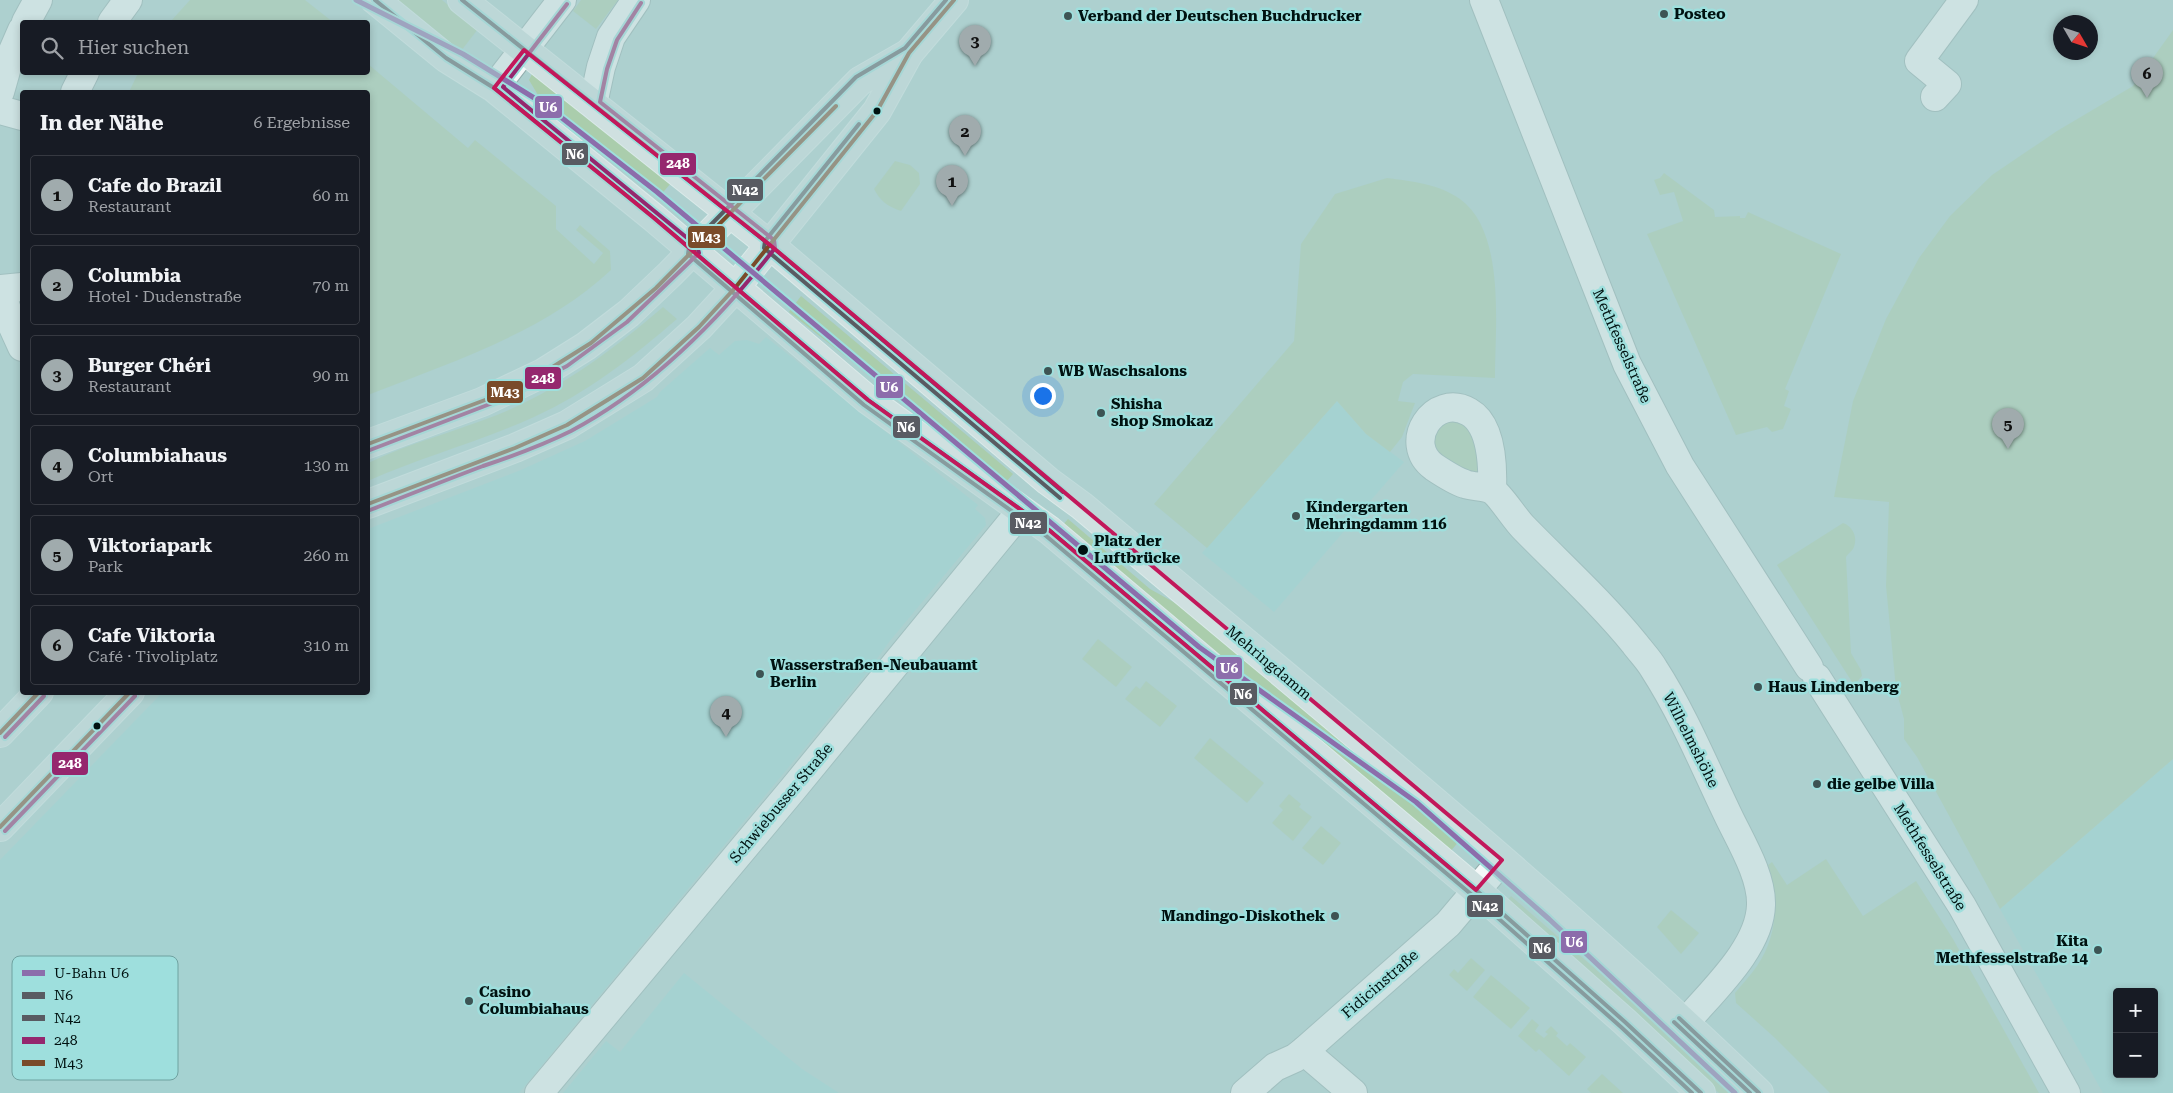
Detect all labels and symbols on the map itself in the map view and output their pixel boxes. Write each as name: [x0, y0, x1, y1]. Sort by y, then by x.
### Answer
place label: Posteo: [1674, 5, 1726, 23]
place label: Verband der Deutschen Buchdrucker: [1078, 7, 1362, 25]
marker: Posteo: [1658, 8, 1670, 20]
marker: Verband der Deutschen Buchdrucker: [1062, 10, 1074, 22]
north arrow: [2053, 15, 2098, 60]
pin: 3: [959, 25, 991, 66]
pin: 6: [2131, 57, 2163, 98]
line badge: U6: [534, 95, 563, 119]
text: U6: [539, 99, 557, 115]
unlabelled marker: [872, 106, 882, 116]
pin: 2: [949, 115, 981, 156]
line badge: N6: [561, 142, 589, 166]
text: N6: [566, 146, 584, 162]
line badge: 248: [659, 152, 697, 176]
text: 248: [666, 155, 690, 171]
pin: 1: [936, 165, 968, 206]
line badge: N42: [726, 178, 764, 202]
text: N42: [732, 182, 758, 198]
line badge: M43: [687, 225, 726, 249]
text: M43: [691, 229, 721, 245]
street label: Methfesselstraße: [1589, 286, 1655, 406]
place label: WB Waschsalons: [1058, 362, 1187, 380]
marker: WB Waschsalons: [1042, 365, 1054, 377]
line badge: 248: [524, 366, 562, 390]
text: 248: [531, 370, 555, 386]
line badge: U6: [875, 375, 904, 399]
text: U6: [880, 379, 898, 395]
line badge: M43: [486, 380, 524, 404]
your location: [1030, 383, 1056, 409]
text: M43: [490, 384, 520, 400]
place label: Shisha shop Smokaz: [1111, 395, 1213, 430]
marker: Shisha shop Smokaz: [1095, 407, 1107, 419]
pin: 5: [1992, 408, 2024, 449]
line badge: N6: [892, 415, 921, 439]
text: N6: [897, 419, 915, 435]
place label: Kindergarten Mehringdamm 116: [1306, 498, 1447, 533]
marker: Kindergarten Mehringdamm 116: [1290, 510, 1302, 522]
line badge: N42: [1009, 511, 1048, 535]
text: N42: [1015, 515, 1041, 531]
place label: Platz der Luftbrücke: [1094, 532, 1180, 567]
marker: Platz der Luftbrücke: [1076, 543, 1090, 557]
street label: Mehringdamm: [1223, 622, 1316, 704]
place label: Wasserstraßen-Neubauamt Berlin: [770, 656, 978, 691]
line badge: U6: [1215, 656, 1243, 680]
text: U6: [1220, 660, 1238, 676]
marker: Wasserstraßen-Neubauamt Berlin: [754, 668, 766, 680]
place label: Haus Lindenberg: [1768, 678, 1900, 696]
marker: Haus Lindenberg: [1752, 681, 1764, 693]
line badge: N6: [1229, 682, 1258, 706]
text: N6: [1234, 686, 1252, 702]
street label: Wilhelmshöhe: [1659, 689, 1723, 791]
pin: 4: [710, 696, 742, 737]
unlabelled marker: [92, 721, 102, 731]
street label: Schwiebusser Straße: [726, 739, 836, 867]
line badge: 248: [51, 751, 89, 776]
text: 248: [58, 755, 82, 771]
place label: die gelbe Villa: [1827, 775, 1935, 793]
marker: die gelbe Villa: [1811, 778, 1823, 790]
street label: Methfesselstraße: [1890, 800, 1970, 914]
line badge: N42: [1466, 894, 1504, 918]
text: N42: [1472, 898, 1498, 914]
place label: Mandingo-Diskothek: [1161, 907, 1326, 925]
marker: Mandingo-Diskothek: [1329, 910, 1341, 922]
line badge: U6: [1560, 930, 1588, 954]
place label: Kita Methfesselstraße 14: [1936, 932, 2089, 967]
text: U6: [1565, 934, 1583, 950]
line badge: N6: [1528, 936, 1556, 960]
text: N6: [1533, 940, 1551, 956]
marker: Kita Methfesselstraße 14: [2092, 944, 2104, 956]
street label: Fidicinstraße: [1338, 946, 1422, 1022]
legend: [12, 956, 178, 1080]
text: U-Bahn U6: [54, 965, 129, 981]
place label: Casino Columbiahaus: [479, 983, 589, 1018]
text: N6: [54, 987, 73, 1003]
marker: Casino Columbiahaus: [463, 995, 475, 1007]
text: N42: [54, 1010, 81, 1026]
text: 248: [54, 1032, 78, 1048]
text: M43: [54, 1055, 83, 1071]

